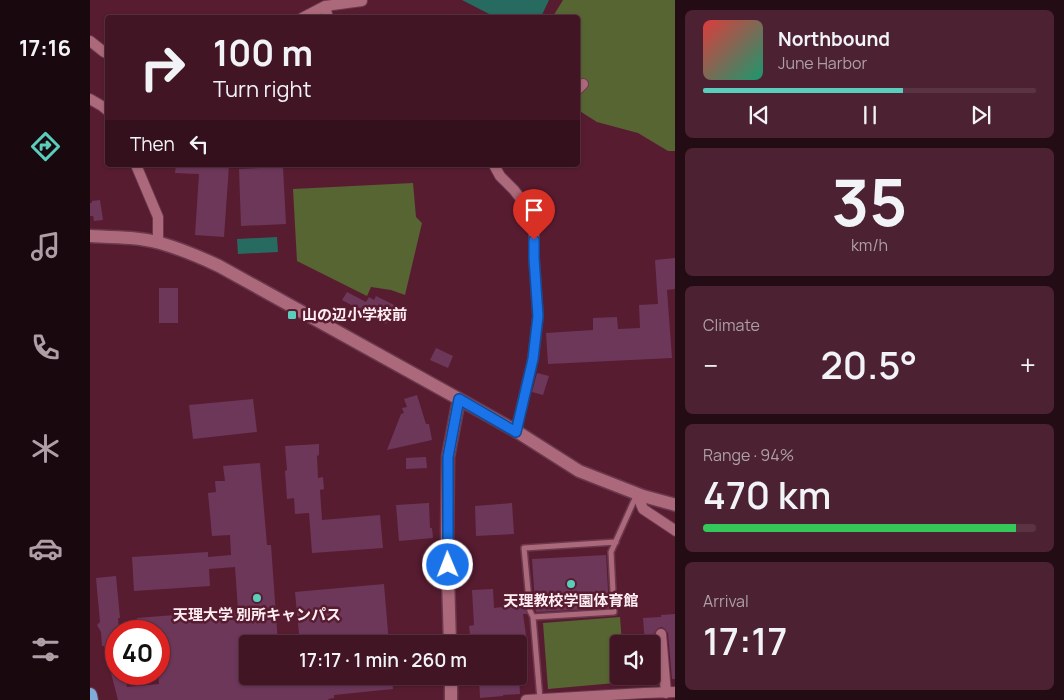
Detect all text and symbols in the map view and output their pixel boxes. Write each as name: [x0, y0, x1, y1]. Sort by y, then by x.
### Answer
text: Northbound: [778, 26, 890, 52]
text: 100 m: [213, 29, 313, 77]
text: 17:16: [19, 33, 71, 63]
icon: right: [130, 35, 195, 100]
text: June Harbor: [778, 52, 867, 74]
text: Turn right: [213, 74, 311, 104]
icon: previous: [745, 101, 773, 129]
icon: pause: [856, 101, 884, 129]
icon: next: [967, 101, 995, 129]
icon: directions: [28, 129, 63, 164]
icon: left: [185, 130, 213, 158]
text: Then: [130, 131, 175, 157]
text: 35: [832, 157, 907, 246]
pin: [513, 189, 555, 240]
icon: arrive: [520, 196, 548, 224]
icon: music: [28, 229, 63, 264]
text: km/h: [851, 234, 888, 256]
place label: 山の辺小学校前: [302, 304, 407, 325]
marker: 山の辺小学校前: [286, 309, 298, 321]
text: Climate: [703, 314, 760, 336]
icon: phone: [28, 330, 63, 365]
text: 20.5°: [821, 338, 917, 390]
text: −: [703, 346, 718, 384]
text: +: [1020, 346, 1036, 384]
icon: climate: [28, 431, 63, 466]
text: Range · 94%: [703, 444, 794, 466]
text: 470 km: [703, 468, 831, 520]
icon: car: [28, 531, 63, 566]
position arrow: [421, 538, 473, 590]
marker: 天理教校学園体育館: [565, 578, 577, 590]
place label: 天理教校学園体育館: [503, 590, 639, 611]
text: Arrival: [703, 590, 749, 612]
marker: 天理大学 別所キャンパス: [251, 592, 263, 604]
place label: 天理大学 別所キャンパス: [173, 604, 341, 625]
text: 17:17: [703, 614, 787, 666]
speed limit sign: 40: [105, 620, 170, 685]
icon: filters: [28, 632, 63, 667]
map controls: [610, 635, 660, 685]
button: sound: [610, 635, 660, 685]
text: 17:17 · 1 min · 260 m: [299, 647, 467, 673]

